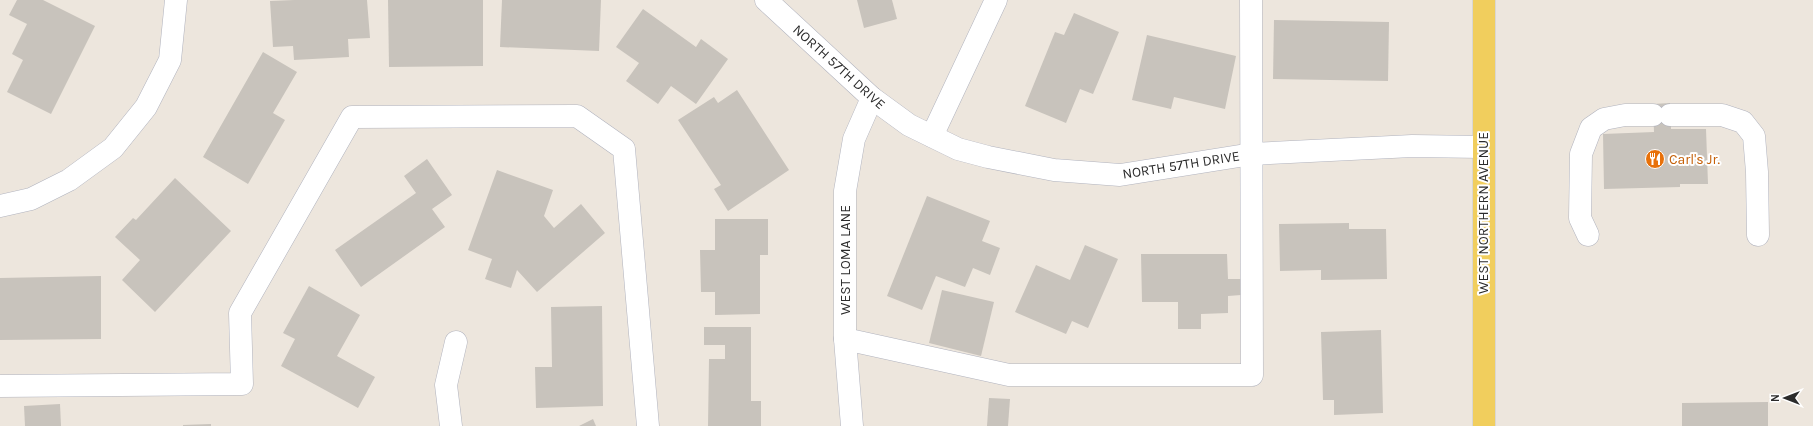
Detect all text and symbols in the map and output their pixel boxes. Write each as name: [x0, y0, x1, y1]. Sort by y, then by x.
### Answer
street label: NORTH 57TH DRIVE: [789, 21, 889, 113]
street label: WEST NORTHERN AVENUE: [1475, 132, 1492, 294]
street label: NORTH 57TH DRIVE: [1121, 147, 1241, 183]
restaurant icon: Carl's Jr.: [1644, 148, 1666, 170]
place label: Carl's Jr.: [1669, 151, 1721, 168]
street label: WEST LOMA LANE: [837, 205, 854, 315]
north arrow: [1765, 378, 1805, 418]
text: N: [1769, 394, 1782, 402]

